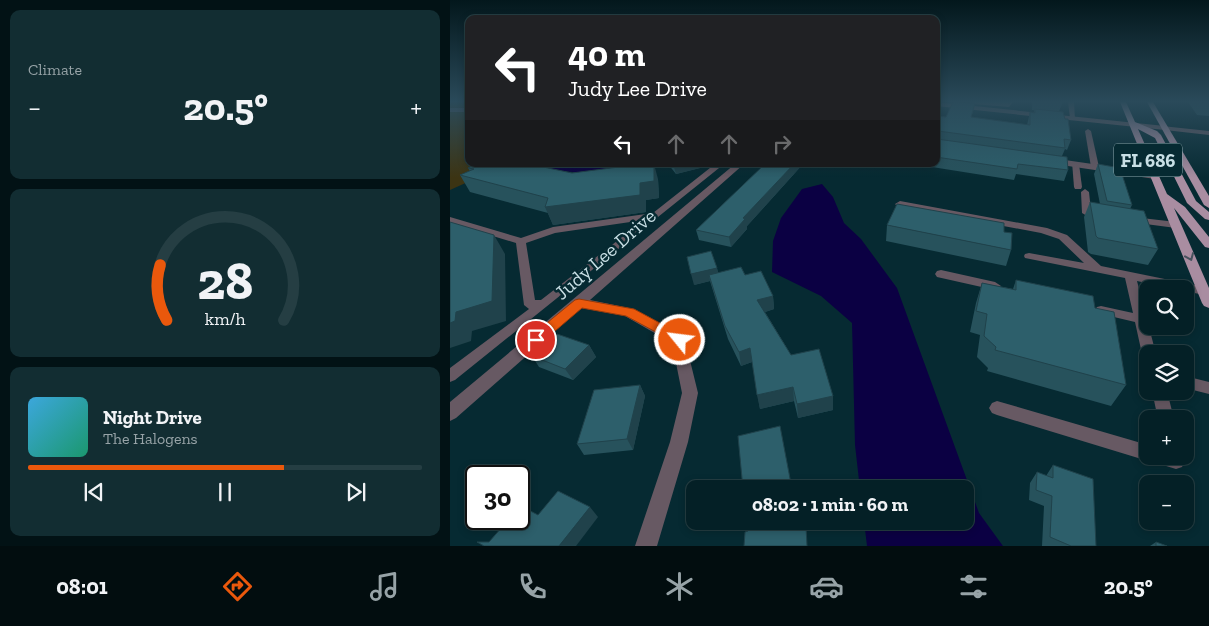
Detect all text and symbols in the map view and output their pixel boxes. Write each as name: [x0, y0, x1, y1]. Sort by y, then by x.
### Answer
text: 40 m: [568, 33, 645, 75]
icon: left: [485, 35, 550, 100]
text: Climate: [28, 60, 82, 79]
text: Judy Lee Drive: [568, 75, 707, 102]
text: 20.5°: [183, 84, 268, 130]
text: −: [28, 91, 41, 124]
text: +: [410, 91, 422, 124]
icon: left: [609, 130, 637, 158]
icon: ahead: [662, 130, 690, 158]
icon: ahead: [715, 130, 743, 158]
icon: right: [768, 130, 796, 158]
road number: FL 686: [1114, 144, 1182, 176]
street label: Judy Lee Drive: [549, 204, 661, 304]
text: 28: [197, 250, 253, 312]
one-way arrow: [1183, 252, 1194, 261]
map controls: [1139, 280, 1194, 530]
button: search: [1139, 280, 1194, 335]
text: km/h: [205, 308, 245, 330]
position arrow: [653, 313, 705, 365]
pin: [515, 319, 557, 361]
icon: arrive: [522, 326, 550, 354]
button: layers: [1139, 345, 1194, 400]
text: Night Drive: [103, 406, 202, 429]
button: +: [1139, 410, 1194, 465]
text: The Halogens: [103, 429, 198, 448]
speed limit sign: 30: [465, 465, 530, 530]
button: −: [1139, 475, 1194, 530]
icon: previous: [80, 478, 108, 506]
icon: pause: [211, 478, 239, 506]
icon: next: [342, 478, 370, 506]
text: 08:02 · 1 min · 60 m: [752, 493, 908, 516]
icon: directions: [220, 569, 255, 604]
icon: music: [367, 569, 402, 604]
icon: phone: [515, 569, 550, 604]
icon: climate: [662, 569, 697, 604]
icon: car: [809, 569, 844, 604]
icon: filters: [956, 569, 991, 604]
text: 08:01: [56, 573, 108, 600]
text: 20.5°: [1104, 573, 1153, 600]

